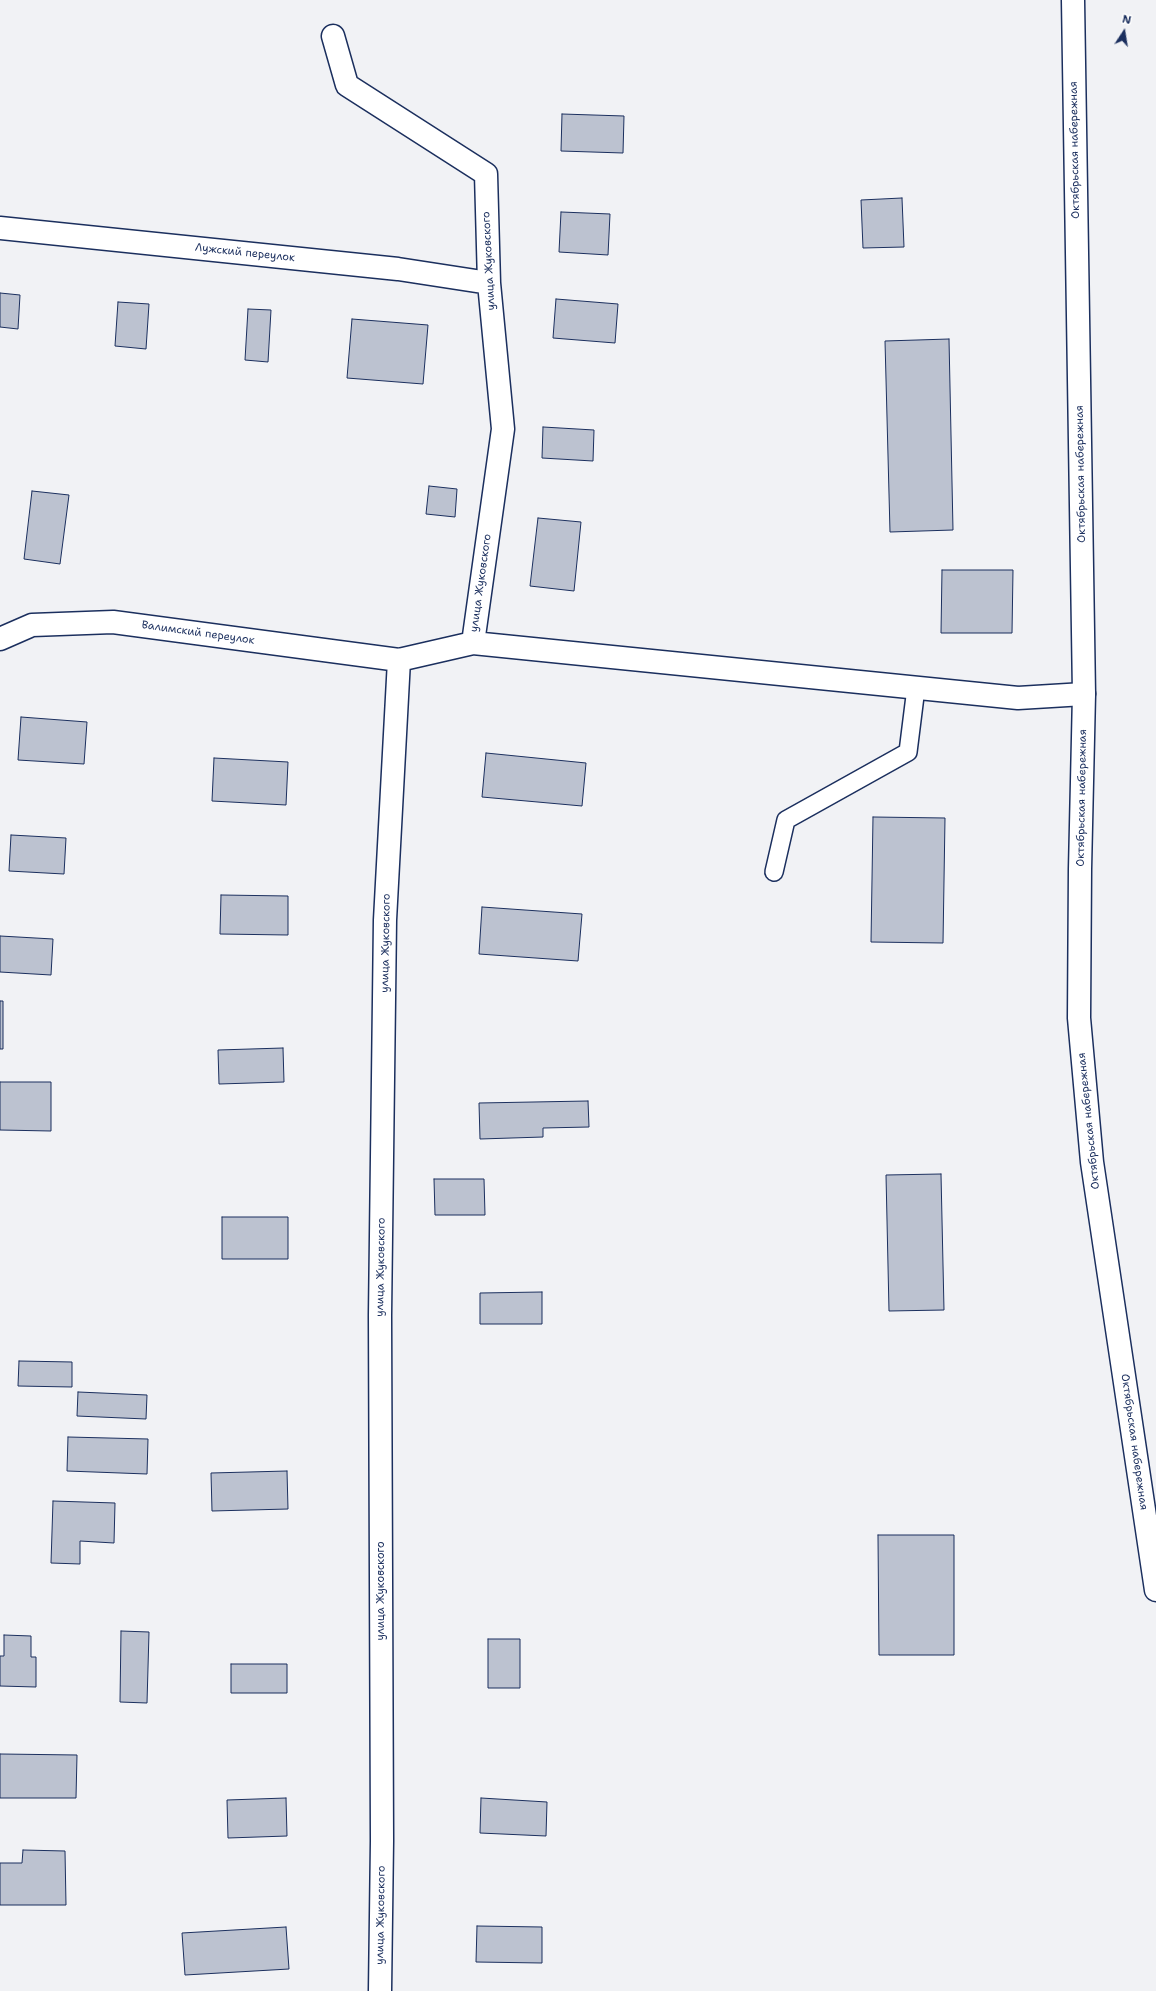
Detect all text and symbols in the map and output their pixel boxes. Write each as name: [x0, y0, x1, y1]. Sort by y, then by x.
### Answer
north arrow: [1104, 12, 1144, 52]
text: N: [1121, 12, 1132, 28]
street label: Октябрьская набережная: [1067, 81, 1083, 219]
street label: улица Жуковского: [480, 211, 498, 311]
street label: Лужский переулок: [194, 241, 296, 265]
street label: Октябрьская набережная: [1073, 405, 1089, 543]
street label: улица Жуковского: [468, 533, 494, 633]
street label: Валимский переулок: [141, 619, 255, 647]
street label: Октябрьская набережная: [1074, 729, 1090, 867]
street label: улица Жуковского: [379, 893, 393, 993]
street label: Октябрьская набережная: [1075, 1052, 1103, 1190]
street label: улица Жуковского: [374, 1217, 388, 1317]
street label: Октябрьская набережная: [1118, 1373, 1150, 1511]
street label: улица Жуковского: [374, 1541, 388, 1641]
street label: улица Жуковского: [374, 1865, 388, 1965]

